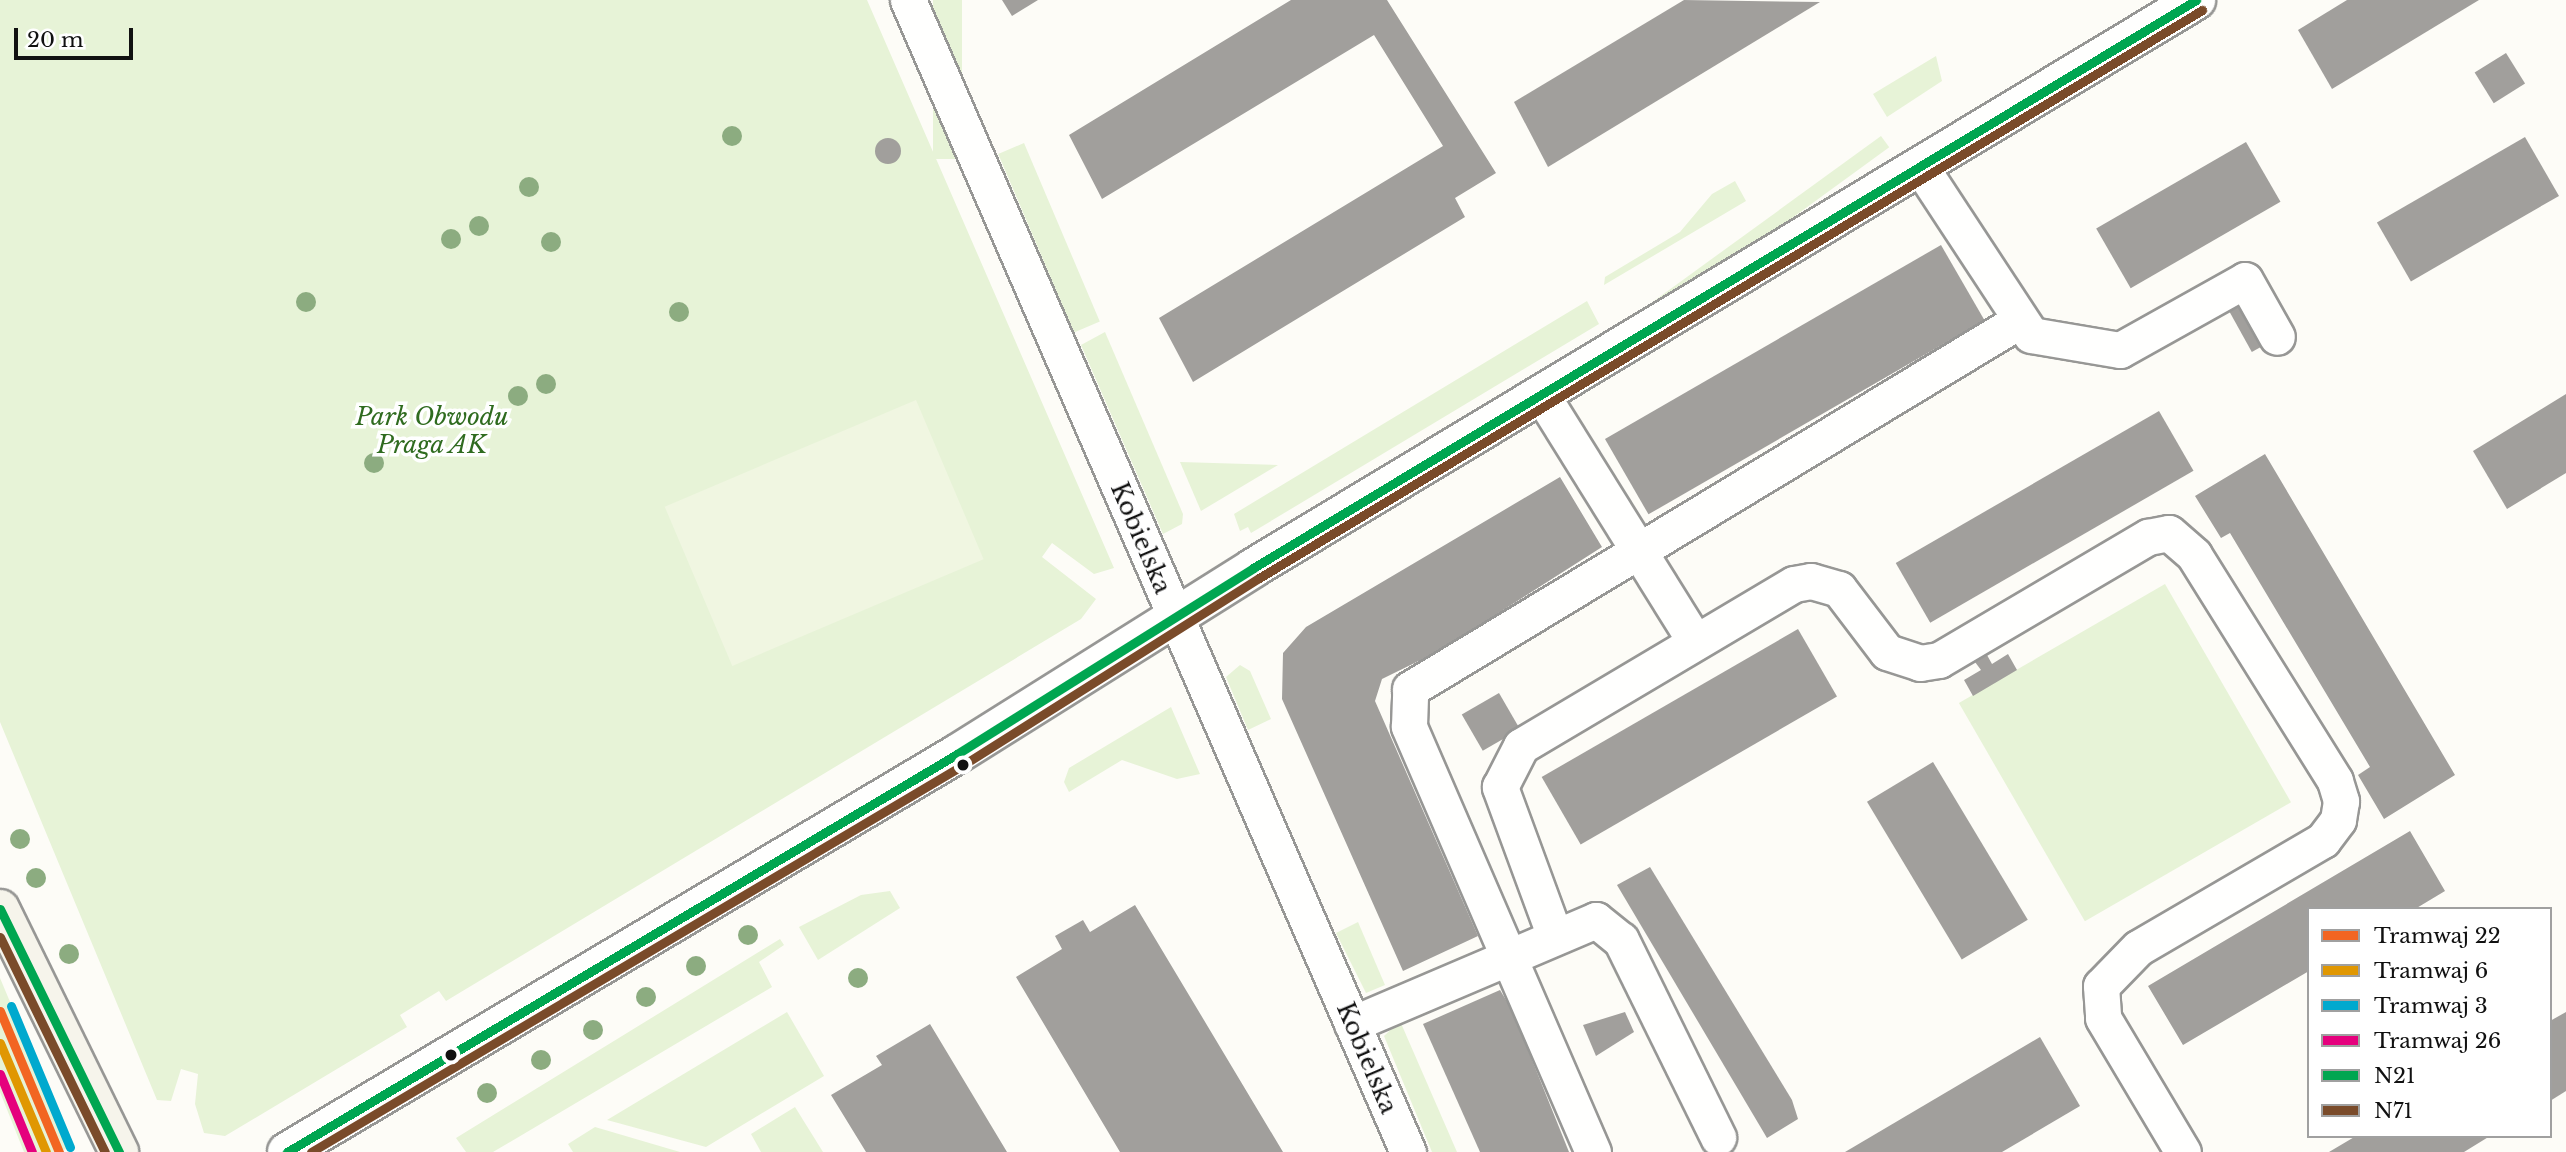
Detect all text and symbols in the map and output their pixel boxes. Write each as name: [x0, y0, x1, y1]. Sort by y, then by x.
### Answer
scale bar: [18, 14, 136, 58]
text: 20 m: [27, 27, 84, 53]
park label: Park Obwodu Praga AK: [356, 403, 508, 459]
street label: Kobielska: [1105, 478, 1177, 598]
unlabelled marker: [956, 758, 970, 772]
legend: [2307, 907, 2552, 1138]
text: Tramwaj 22: [2374, 923, 2501, 949]
text: Tramwaj 6: [2374, 958, 2488, 984]
text: Tramwaj 3: [2374, 993, 2488, 1019]
street label: Kobielska: [1331, 998, 1403, 1118]
text: Tramwaj 26: [2374, 1028, 2501, 1054]
unlabelled marker: [444, 1048, 458, 1062]
text: N21: [2374, 1063, 2415, 1089]
text: N71: [2374, 1098, 2413, 1124]

